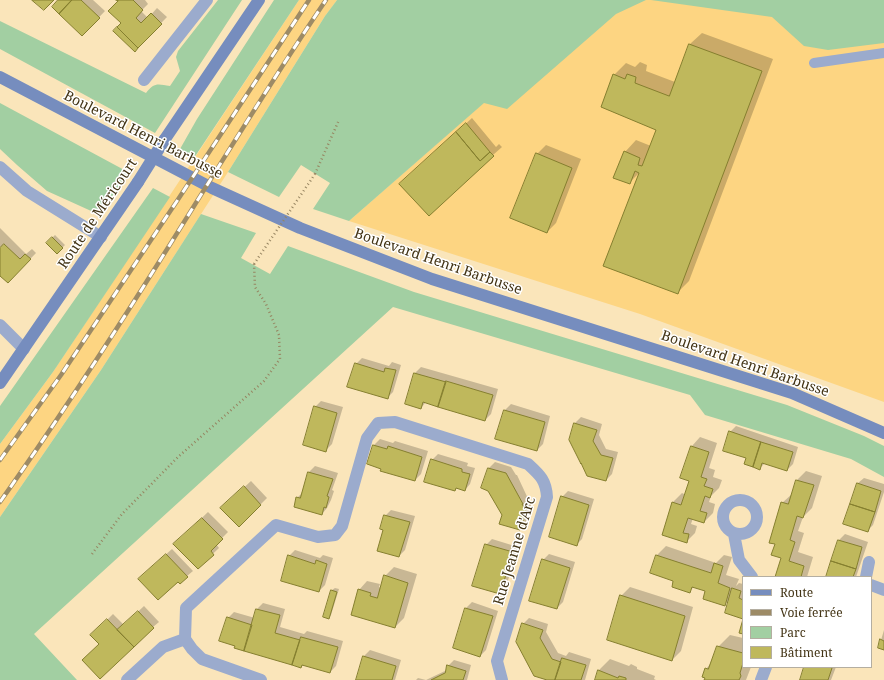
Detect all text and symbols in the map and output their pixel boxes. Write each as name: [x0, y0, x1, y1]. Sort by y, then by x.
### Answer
street label: Boulevard Henri Barbusse: [61, 87, 225, 183]
street label: Route de Méricourt: [55, 156, 141, 272]
street label: Boulevard Henri Barbusse: [352, 225, 524, 299]
street label: Boulevard Henri Barbusse: [659, 327, 831, 401]
street label: Rue Jeanne d'Arc: [490, 495, 540, 607]
legend: [742, 576, 872, 668]
text: Route: [780, 584, 813, 601]
text: Voie ferrée: [780, 604, 843, 621]
text: Parc: [780, 624, 806, 641]
text: Bâtiment: [780, 644, 832, 661]

